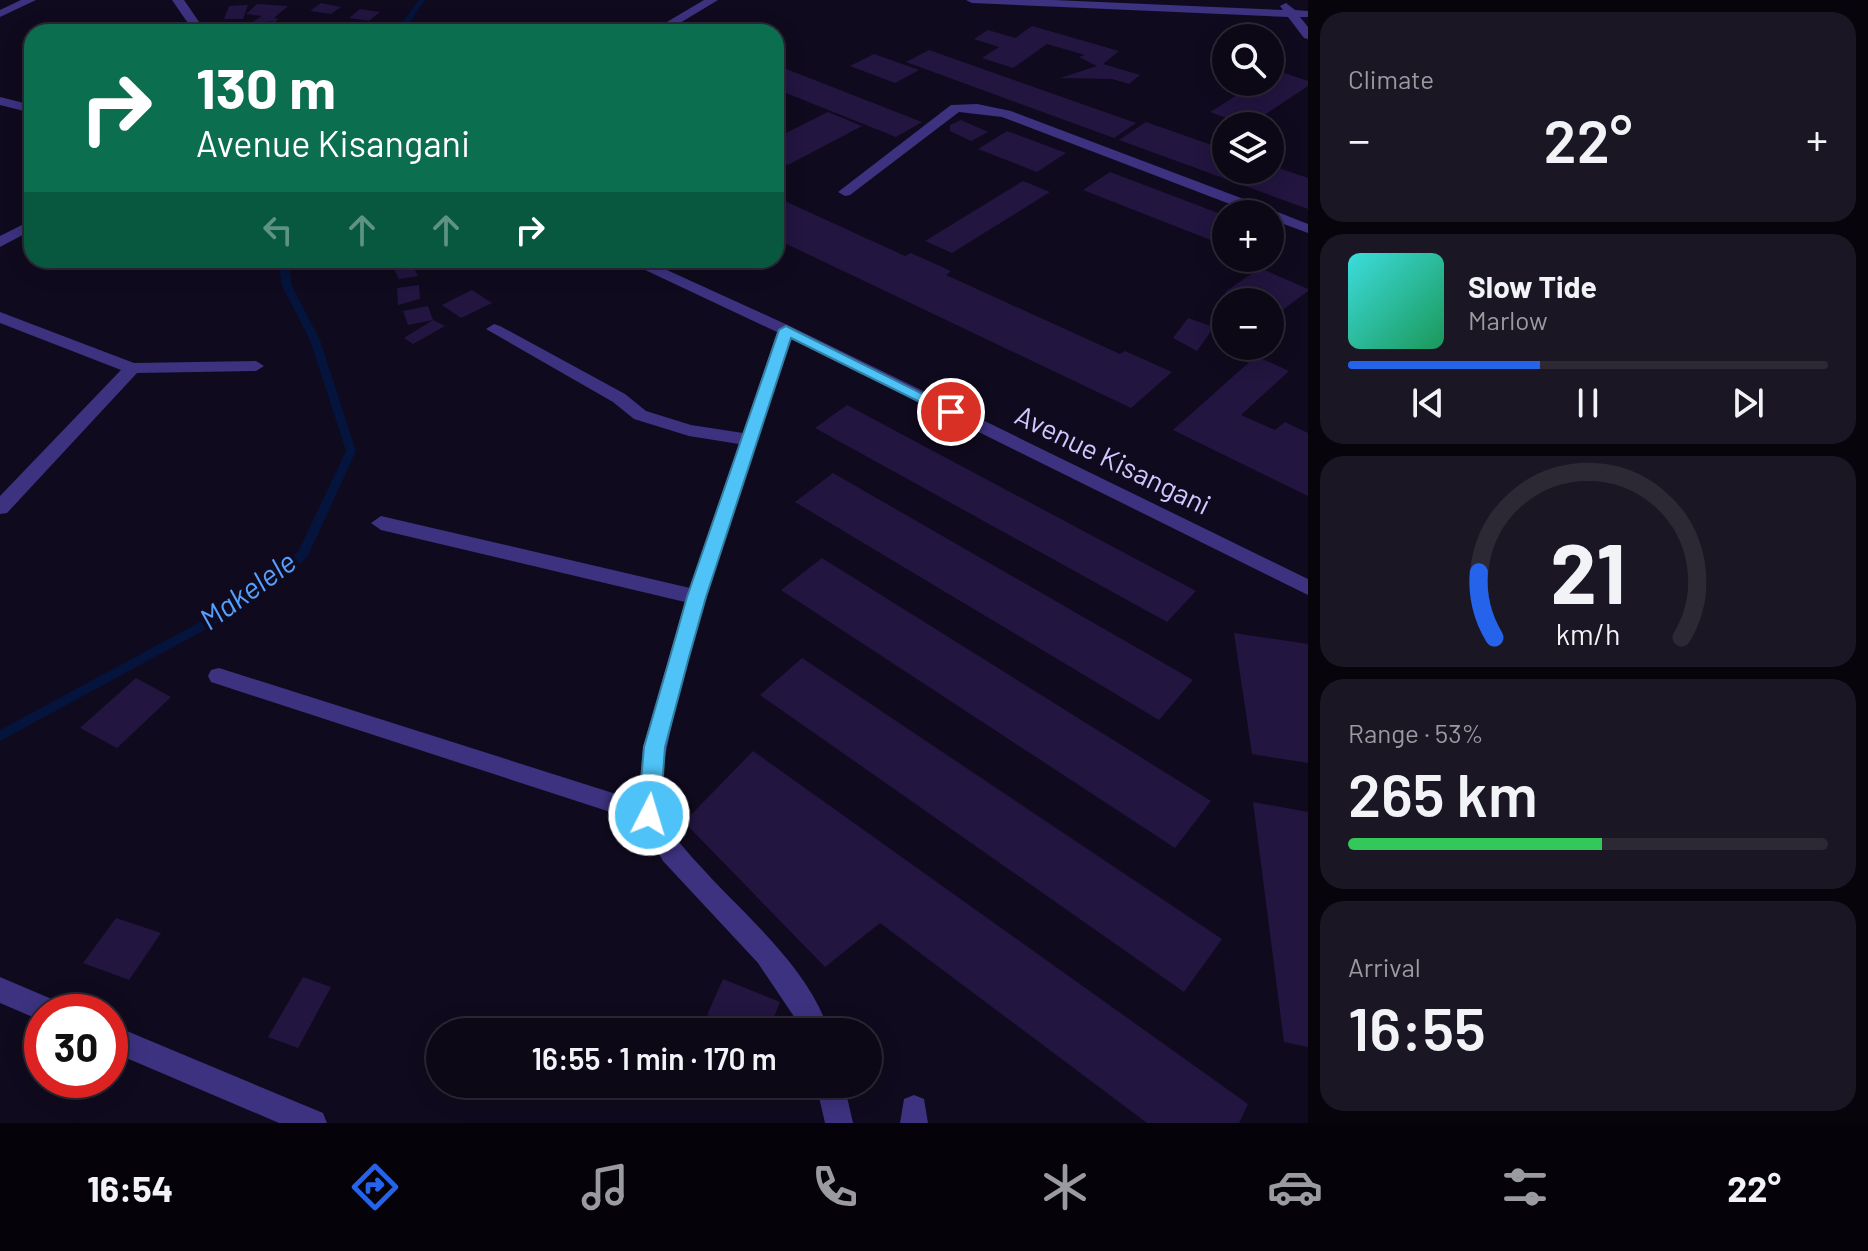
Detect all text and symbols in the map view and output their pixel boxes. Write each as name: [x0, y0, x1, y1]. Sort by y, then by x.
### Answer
map controls: [1212, 24, 1284, 360]
button: search: [1212, 24, 1284, 96]
text: 130 m: [196, 53, 336, 120]
icon: right: [64, 56, 168, 160]
text: Climate: [1348, 63, 1434, 94]
text: 22°: [1544, 103, 1632, 175]
button: layers: [1212, 112, 1284, 184]
text: −: [1348, 112, 1370, 165]
text: +: [1806, 112, 1828, 165]
text: Avenue Kisangani: [196, 121, 470, 164]
button: +: [1212, 200, 1284, 272]
icon: left: [256, 208, 300, 252]
icon: ahead: [340, 208, 384, 252]
icon: ahead: [424, 208, 468, 252]
icon: right: [508, 208, 552, 252]
text: Slow Tide: [1468, 268, 1597, 304]
button: −: [1212, 288, 1284, 360]
text: Marlow: [1468, 304, 1548, 335]
pin: [917, 378, 985, 446]
icon: previous: [1406, 381, 1450, 425]
icon: pause: [1566, 381, 1610, 425]
icon: next: [1726, 381, 1770, 425]
icon: arrive: [929, 390, 973, 434]
street label: Avenue Kisangani: [1010, 397, 1217, 521]
text: 21: [1550, 520, 1626, 620]
water label: Makelele: [191, 542, 302, 636]
text: km/h: [1556, 616, 1620, 651]
text: Range · 53%: [1348, 717, 1484, 748]
text: 265 km: [1348, 757, 1538, 829]
position arrow: [607, 773, 691, 857]
text: Arrival: [1348, 951, 1421, 982]
text: 16:55: [1348, 991, 1486, 1063]
speed limit sign: 30: [24, 994, 128, 1098]
text: 16:55 · 1 min · 170 m: [531, 1040, 777, 1076]
icon: directions: [347, 1159, 403, 1215]
icon: music: [577, 1159, 633, 1215]
icon: phone: [807, 1159, 863, 1215]
icon: climate: [1037, 1159, 1093, 1215]
icon: car: [1267, 1159, 1323, 1215]
icon: filters: [1497, 1159, 1553, 1215]
text: 16:54: [87, 1166, 173, 1209]
text: 22°: [1727, 1166, 1781, 1209]

